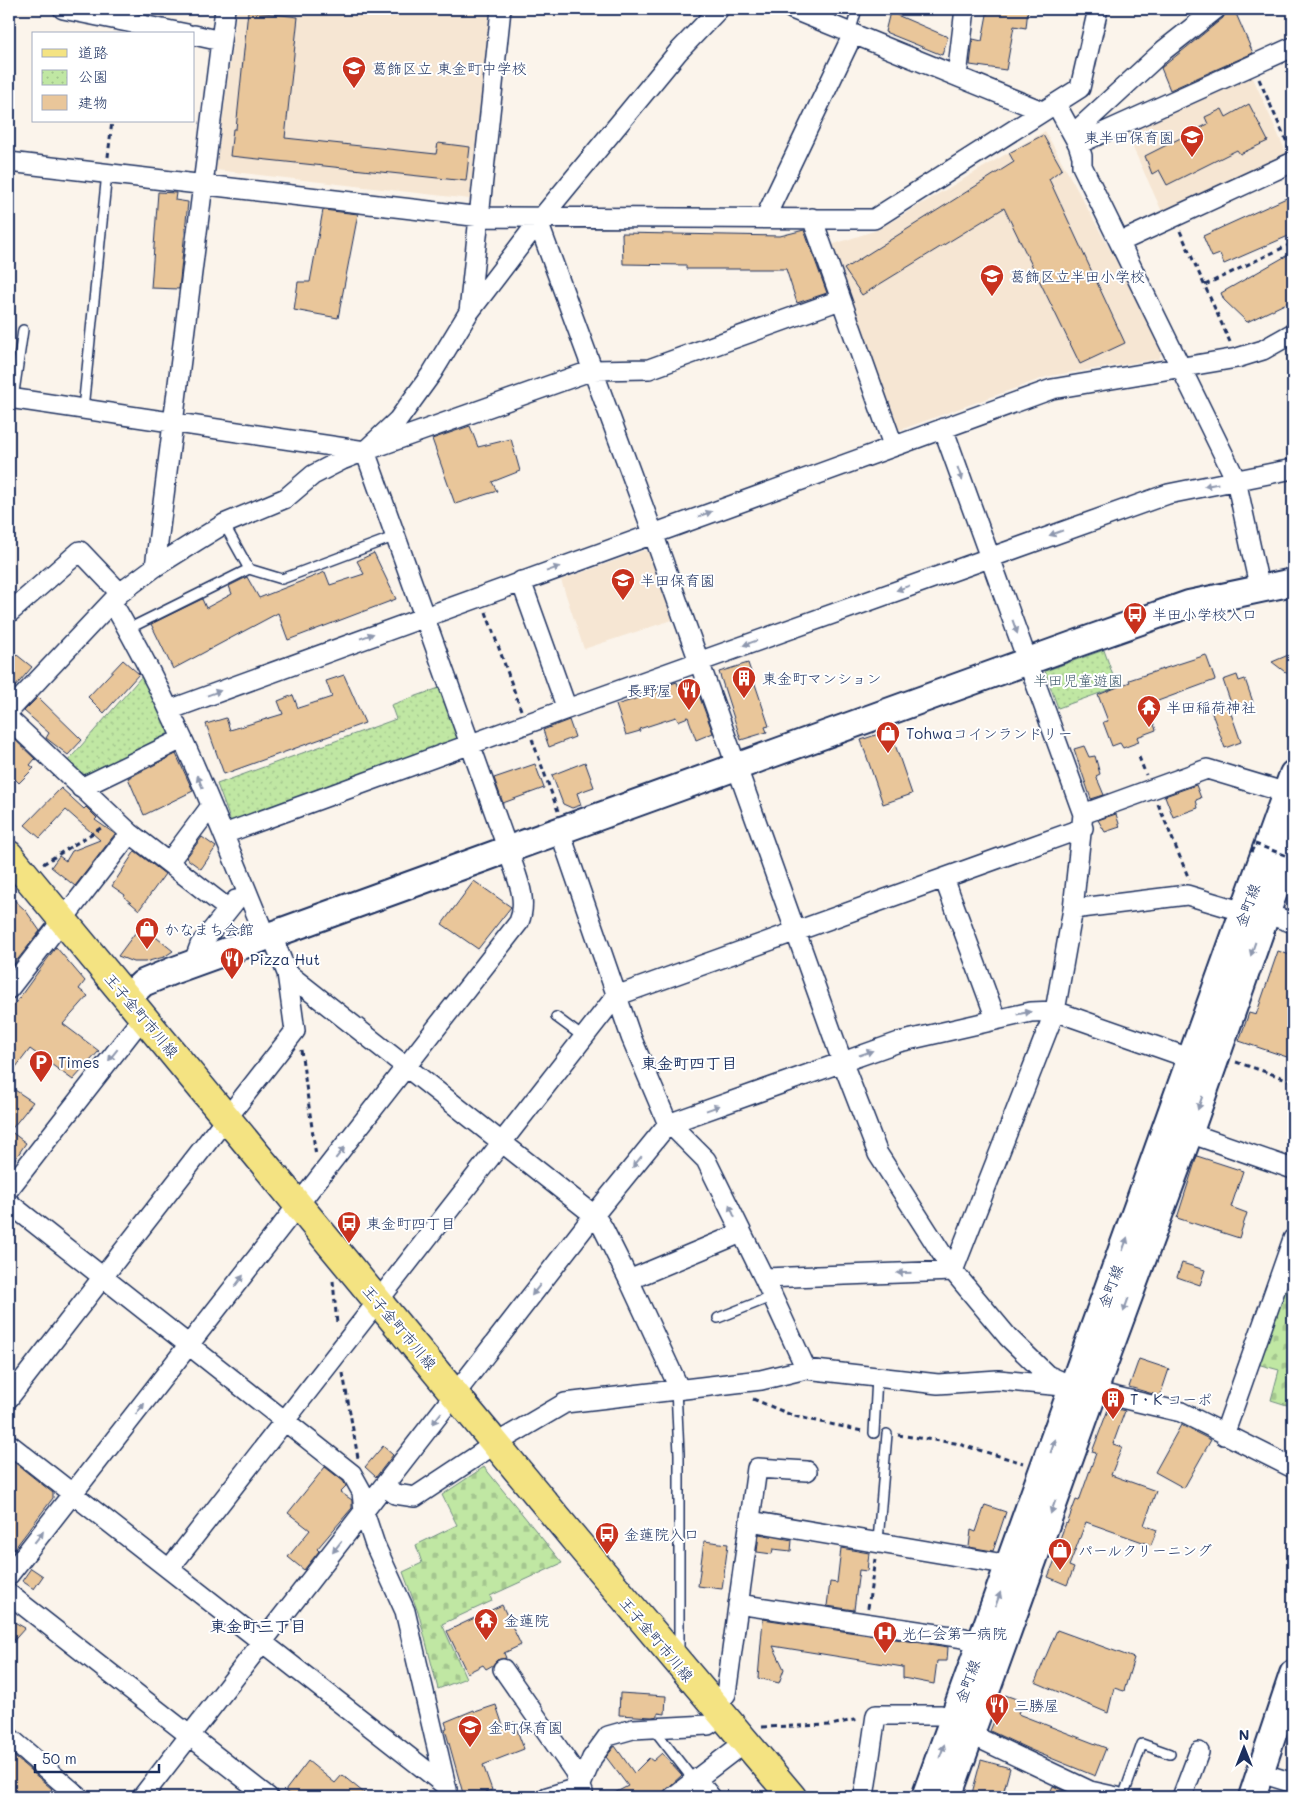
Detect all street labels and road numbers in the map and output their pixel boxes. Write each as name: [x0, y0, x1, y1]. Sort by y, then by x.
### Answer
street label: 金町線: [1230, 880, 1264, 930]
street label: 王子金町市川線: [101, 968, 183, 1062]
street label: 金町線: [1093, 1261, 1127, 1311]
street label: 王子金町市川線: [359, 1280, 441, 1374]
street label: 王子金町市川線: [616, 1592, 698, 1686]
street label: 金町線: [950, 1656, 984, 1706]

